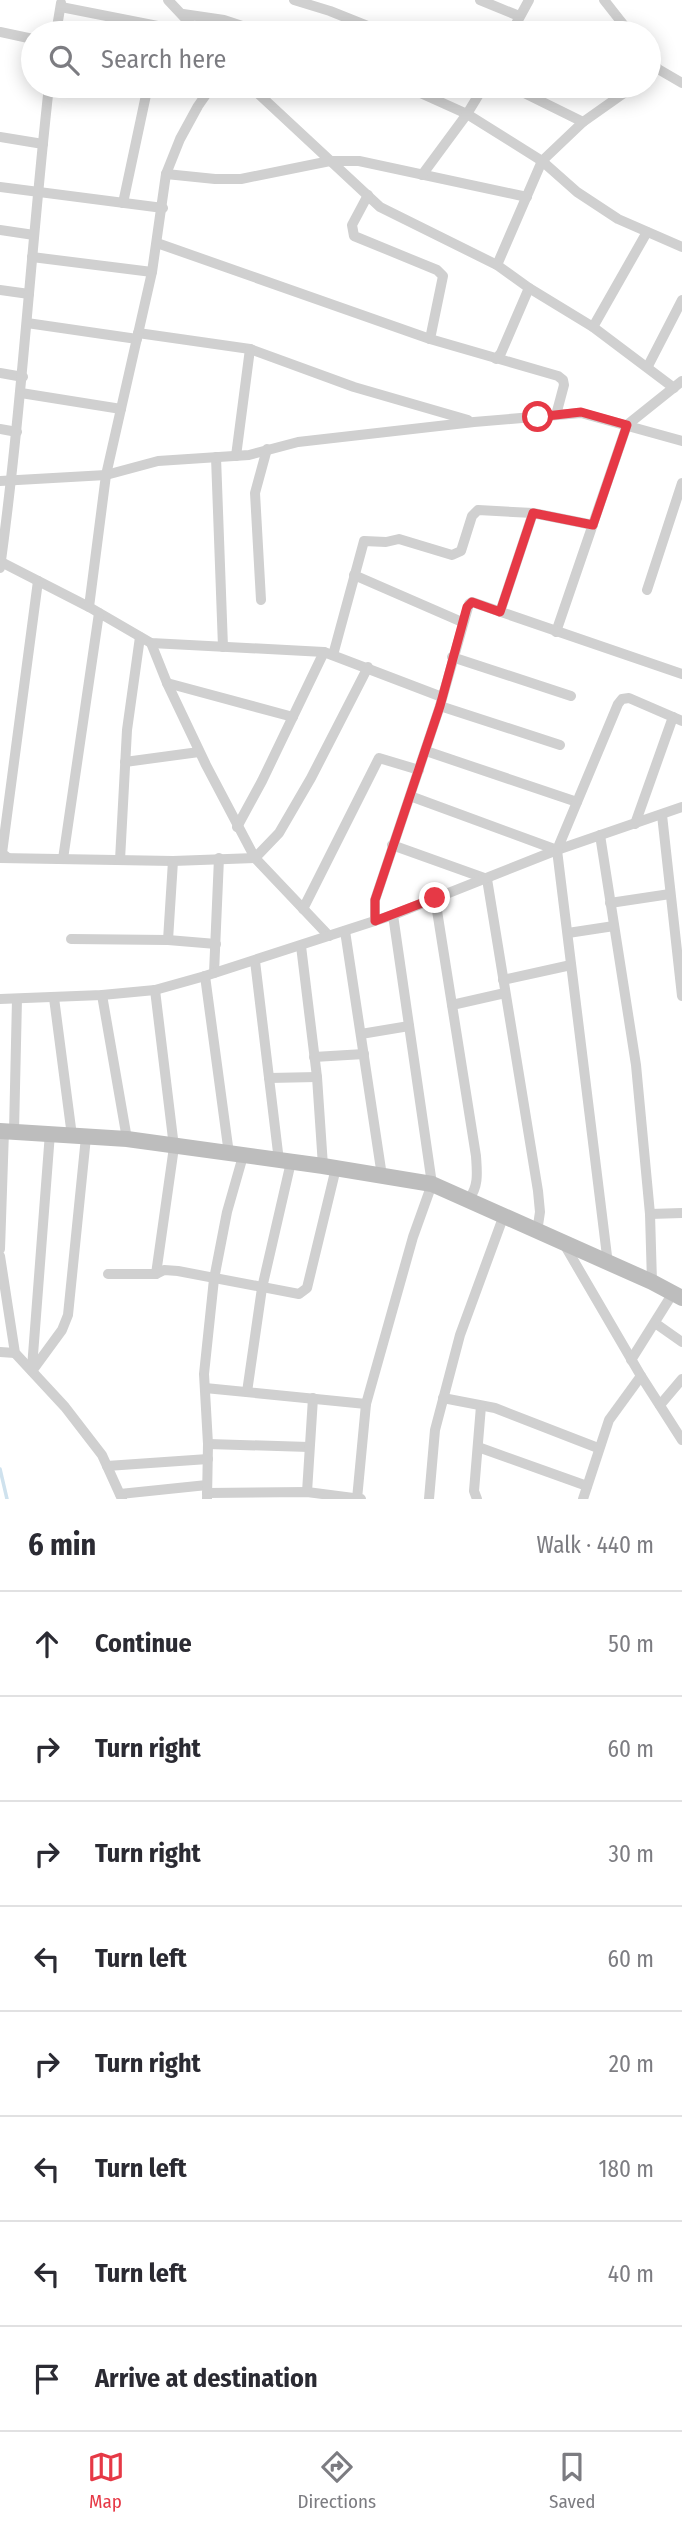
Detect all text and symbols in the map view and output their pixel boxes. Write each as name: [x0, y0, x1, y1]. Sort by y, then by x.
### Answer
search box: [21, 21, 661, 98]
icon: search: [45, 41, 83, 79]
text: Search here: [101, 44, 226, 75]
route start: [522, 401, 553, 432]
route end: [419, 882, 450, 913]
text: 6 min: [28, 1527, 96, 1563]
text: Walk · 440 m: [537, 1531, 654, 1559]
icon: ahead: [28, 1625, 66, 1663]
text: Continue: [95, 1628, 192, 1659]
text: 50 m: [608, 1630, 654, 1658]
icon: right: [28, 1730, 66, 1768]
text: Turn right: [95, 1733, 201, 1764]
text: 60 m: [608, 1735, 654, 1763]
icon: right: [28, 1835, 66, 1873]
text: Turn right: [95, 1838, 201, 1869]
text: 30 m: [609, 1840, 654, 1868]
icon: left: [28, 1940, 66, 1978]
text: Turn left: [95, 1943, 187, 1974]
text: 60 m: [608, 1945, 654, 1973]
icon: right: [28, 2045, 66, 2083]
text: Turn right: [95, 2048, 201, 2079]
text: 20 m: [609, 2050, 654, 2078]
icon: left: [28, 2150, 66, 2188]
text: Turn left: [95, 2153, 187, 2184]
text: 180 m: [598, 2155, 654, 2183]
icon: left: [28, 2255, 66, 2293]
text: Turn left: [95, 2258, 187, 2289]
text: 40 m: [608, 2260, 654, 2288]
icon: arrive: [28, 2360, 66, 2398]
text: Arrive at destination: [95, 2363, 318, 2394]
tab: Map: [87, 2448, 125, 2513]
tab: Directions: [298, 2448, 376, 2513]
tab: Saved: [549, 2448, 595, 2513]

